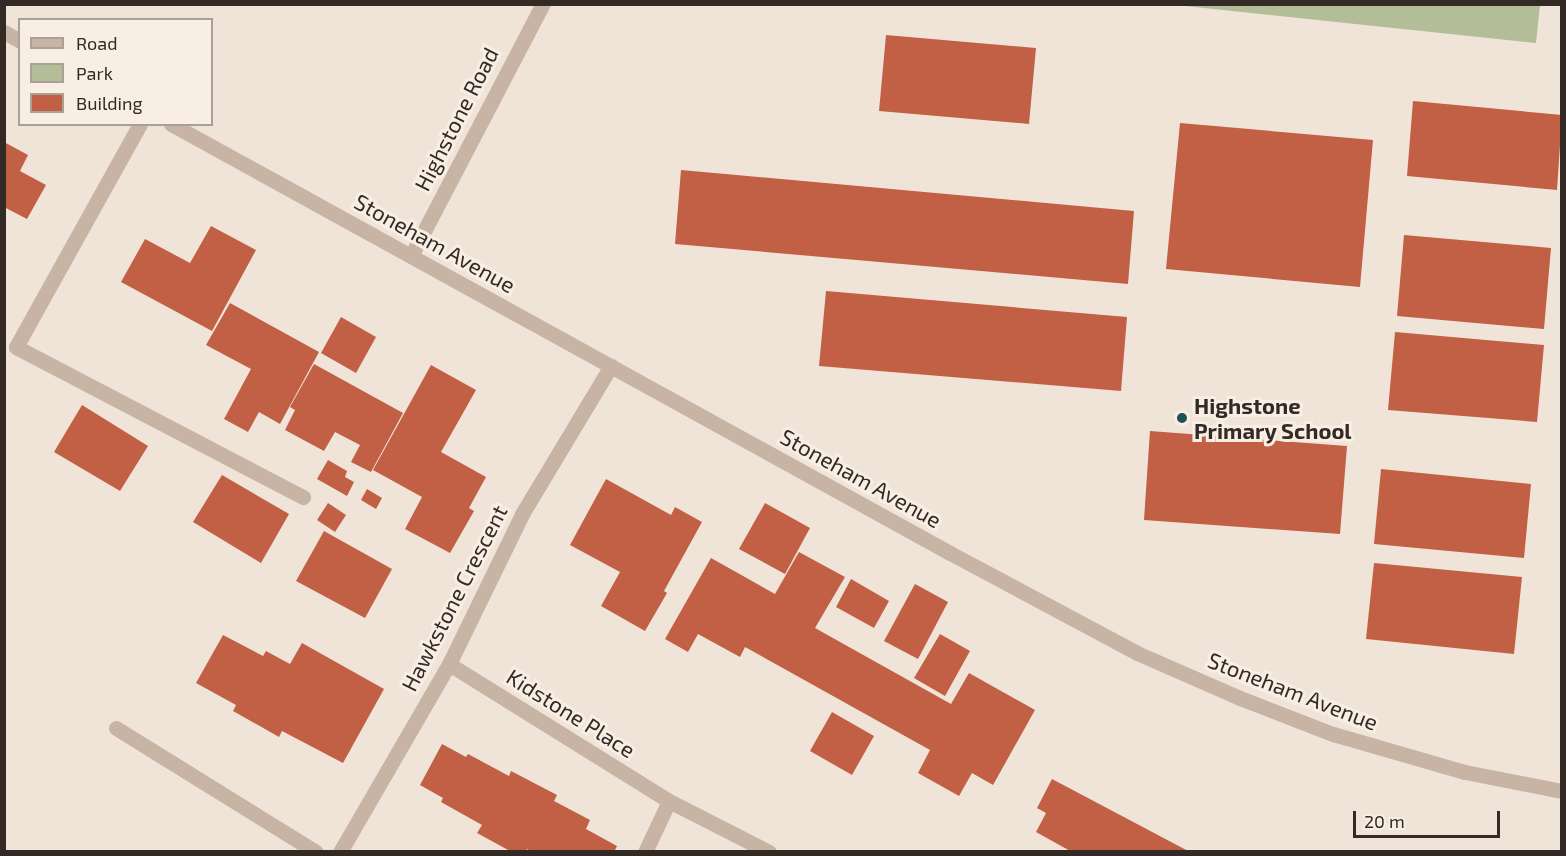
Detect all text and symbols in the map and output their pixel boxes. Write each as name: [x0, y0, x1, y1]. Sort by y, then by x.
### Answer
legend: [18, 18, 213, 126]
text: Road: [76, 32, 117, 54]
street label: Highstone Road: [409, 43, 503, 195]
text: Park: [76, 62, 113, 84]
text: Building: [76, 92, 143, 114]
street label: Stoneham Avenue: [350, 188, 520, 298]
place label: Highstone Primary School: [1194, 392, 1352, 444]
marker: Highstone Primary School: [1175, 411, 1189, 425]
street label: Stoneham Avenue: [776, 423, 946, 533]
street label: Hawkstone Crescent: [396, 501, 512, 695]
street label: Stoneham Avenue: [1204, 646, 1382, 736]
street label: Kidstone Place: [502, 663, 640, 763]
scale bar: [1356, 799, 1503, 837]
text: 20 m: [1364, 810, 1405, 832]

